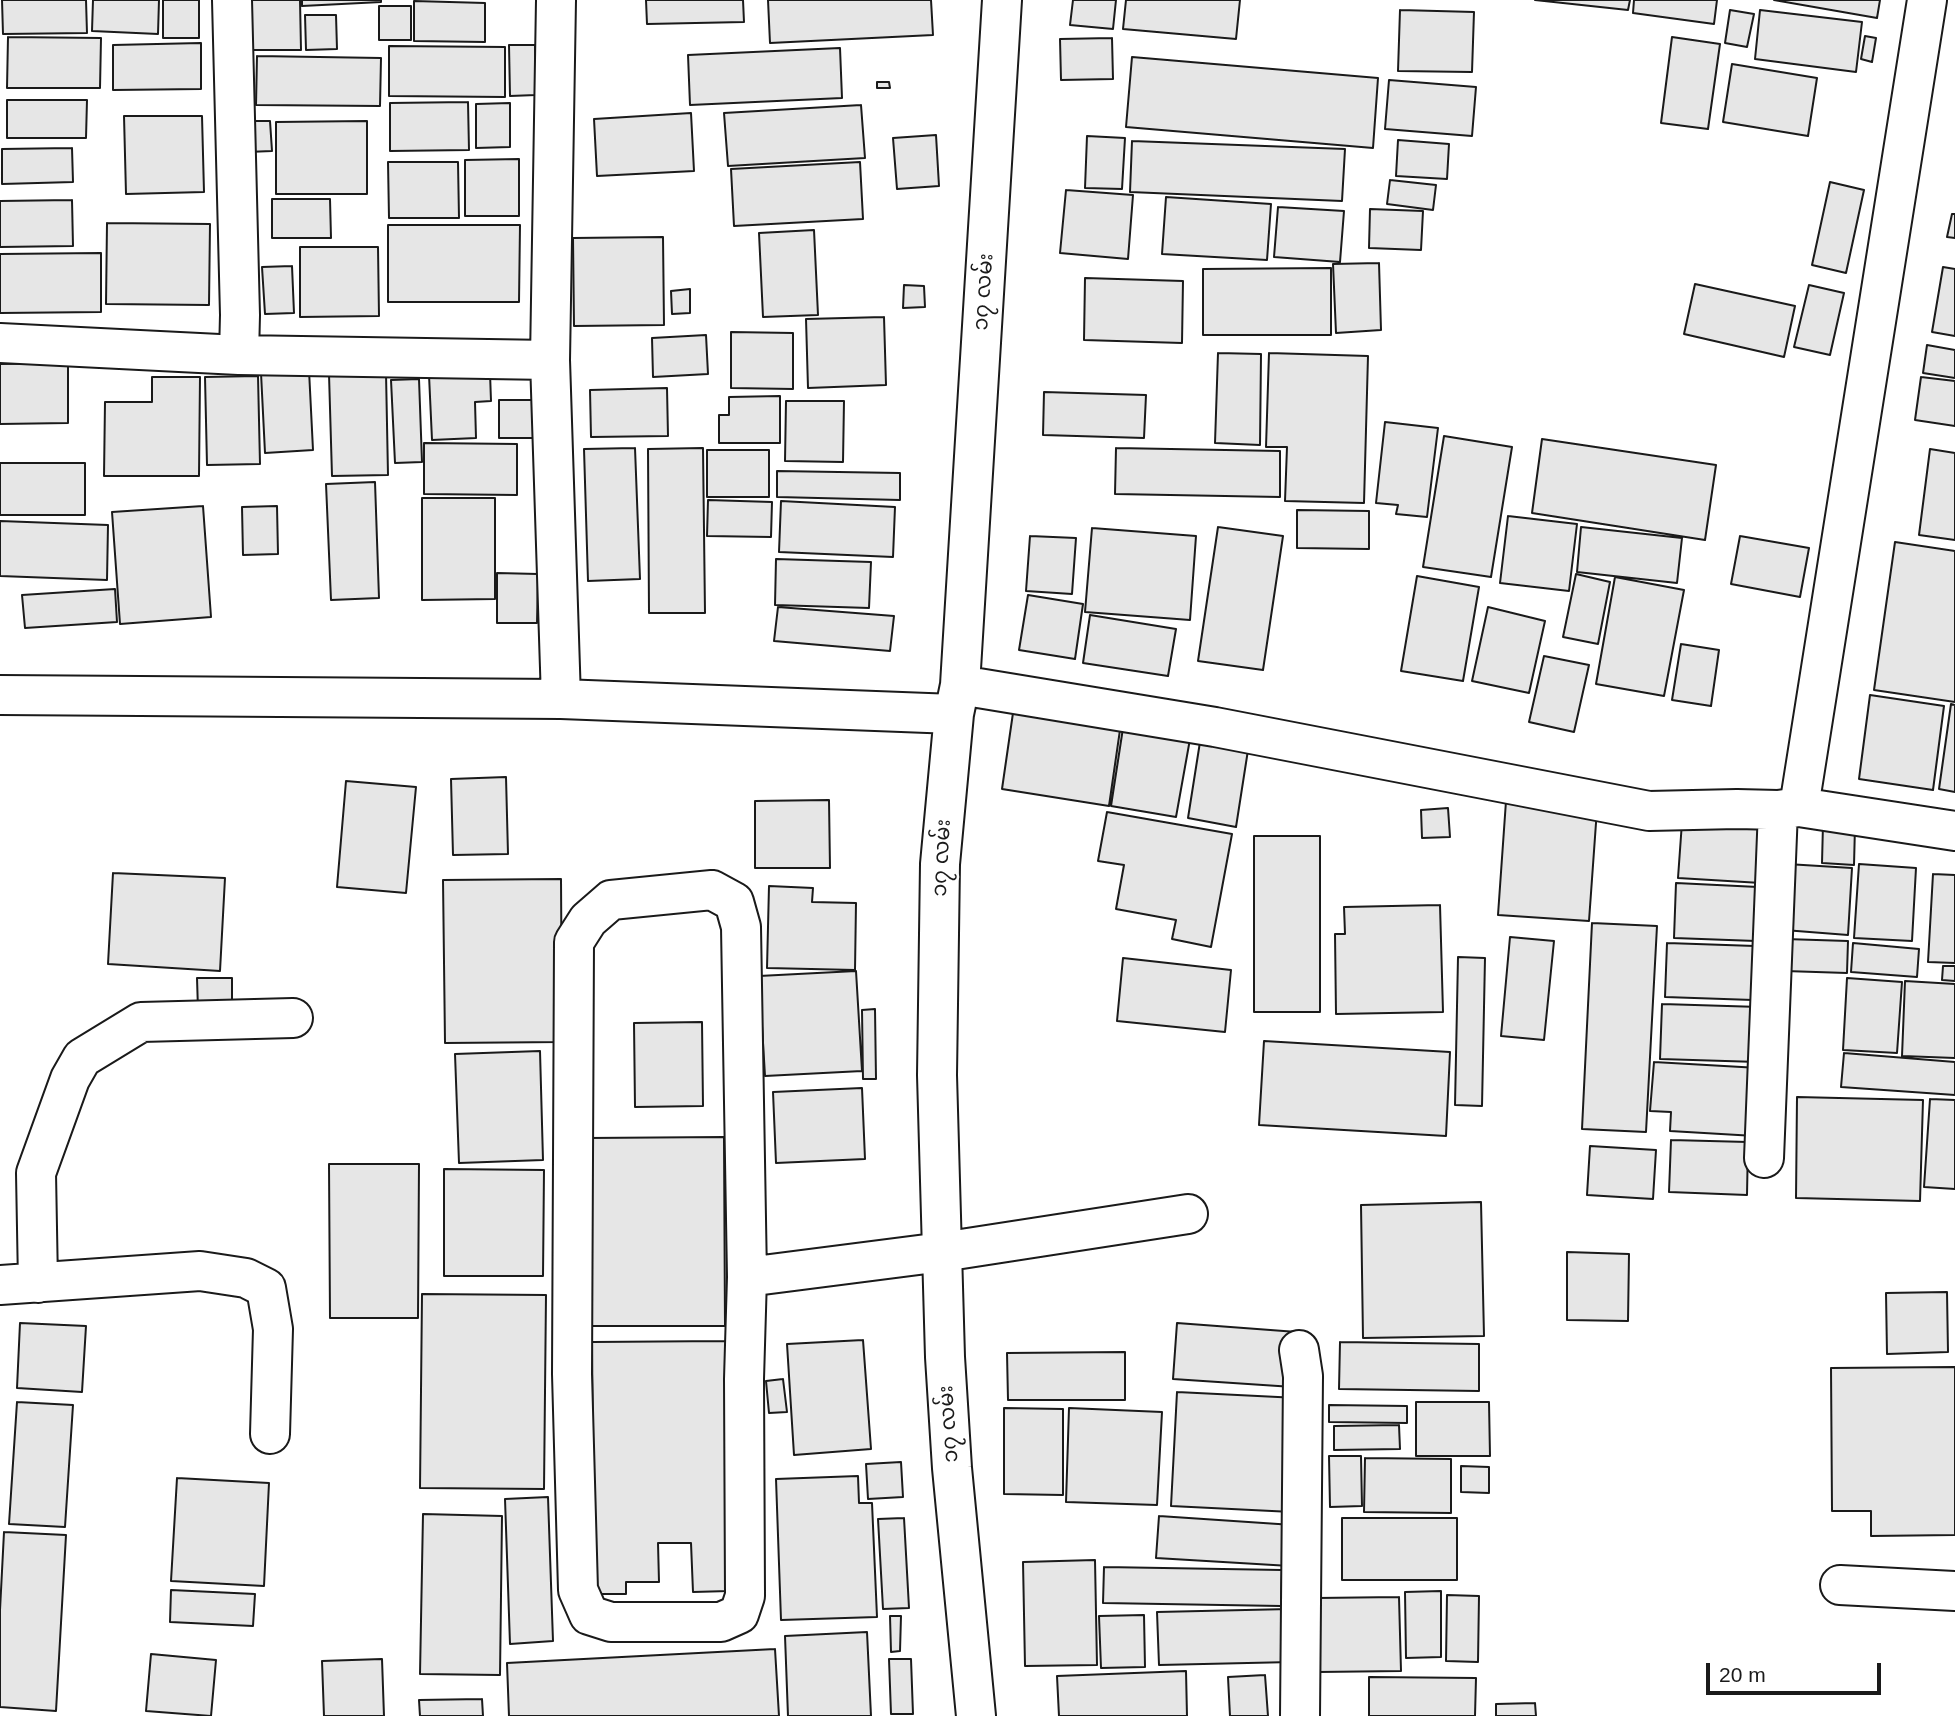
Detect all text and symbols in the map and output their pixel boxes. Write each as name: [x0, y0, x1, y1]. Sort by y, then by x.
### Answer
street label: ၁၇ လမ်း: [969, 252, 999, 332]
street label: ၁၇ လမ်း: [927, 819, 957, 897]
street label: ၁၇ လမ်း: [934, 1384, 964, 1464]
scale bar: [1710, 1650, 1885, 1694]
text: 20 m: [1719, 1663, 1766, 1686]

